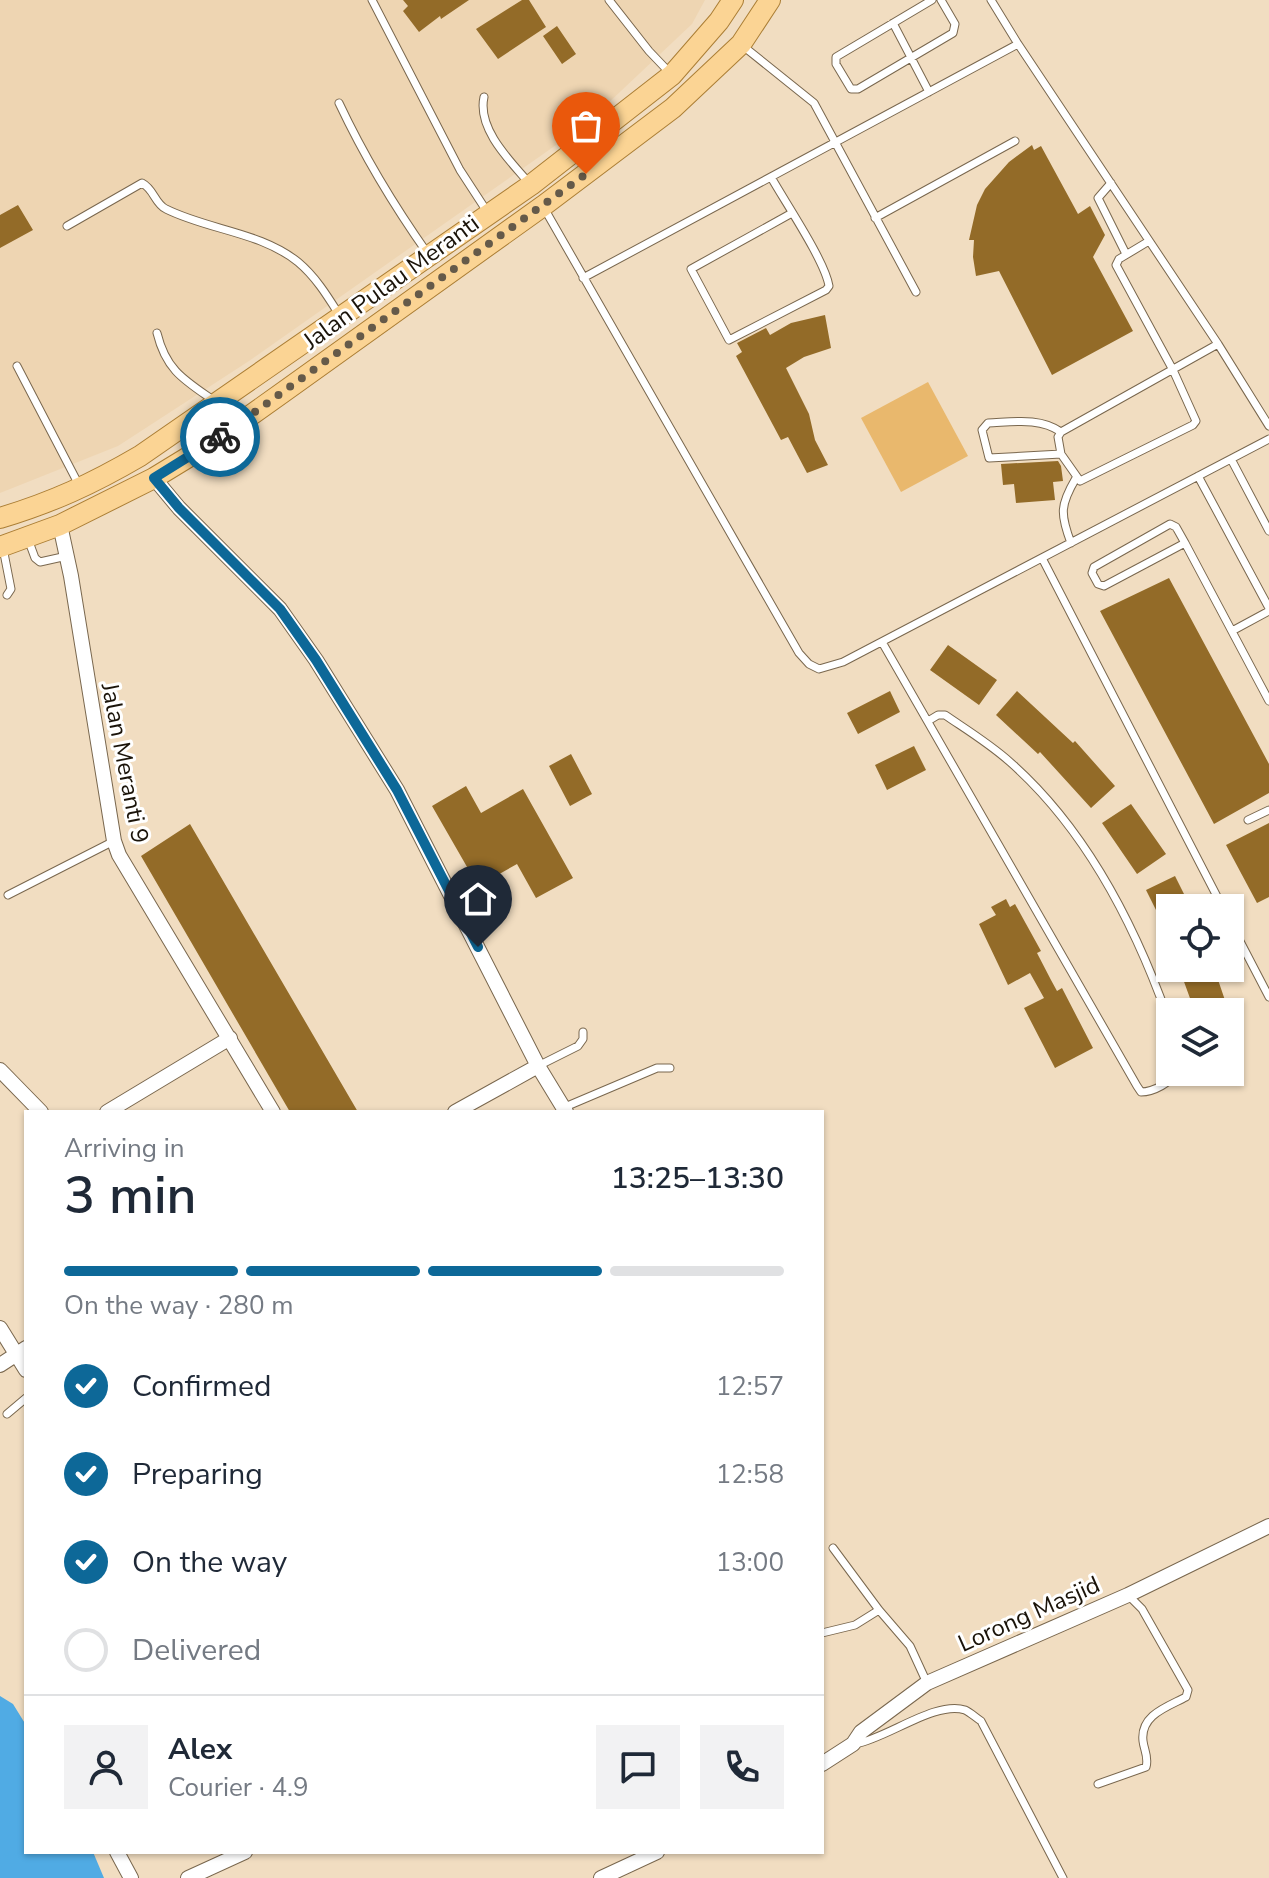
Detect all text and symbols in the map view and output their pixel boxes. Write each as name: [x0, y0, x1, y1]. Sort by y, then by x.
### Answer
pin: [552, 92, 620, 174]
icon: bag: [564, 104, 608, 148]
street label: Jalan Pulau Meranti: [296, 207, 485, 357]
courier: [180, 397, 260, 477]
icon: bike: [198, 415, 242, 459]
street label: Jalan Meranti 9: [94, 679, 156, 846]
pin: [444, 865, 512, 947]
icon: home: [456, 877, 500, 921]
map controls: [1156, 894, 1244, 1086]
button: locate: [1156, 894, 1244, 982]
button: layers: [1156, 998, 1244, 1086]
text: Arriving in: [64, 1131, 185, 1166]
text: 13:25–13:30: [611, 1158, 784, 1199]
text: 3 min: [64, 1160, 197, 1231]
text: On the way · 280 m: [64, 1288, 293, 1323]
icon: check: [64, 1364, 108, 1408]
text: Confirmed: [132, 1366, 272, 1407]
text: 12:57: [716, 1369, 784, 1404]
icon: check: [64, 1452, 108, 1496]
text: Preparing: [132, 1454, 263, 1495]
text: 12:58: [716, 1457, 784, 1492]
icon: check: [64, 1540, 108, 1584]
text: On the way: [132, 1542, 287, 1583]
text: 13:00: [716, 1545, 784, 1580]
street label: Lorong Masjid: [953, 1568, 1105, 1660]
text: Delivered: [132, 1630, 261, 1671]
button: person: [64, 1725, 148, 1809]
button: chat: [596, 1725, 680, 1809]
button: phone: [700, 1725, 784, 1809]
text: Alex: [168, 1729, 232, 1770]
text: Courier · 4.9: [168, 1770, 309, 1805]

